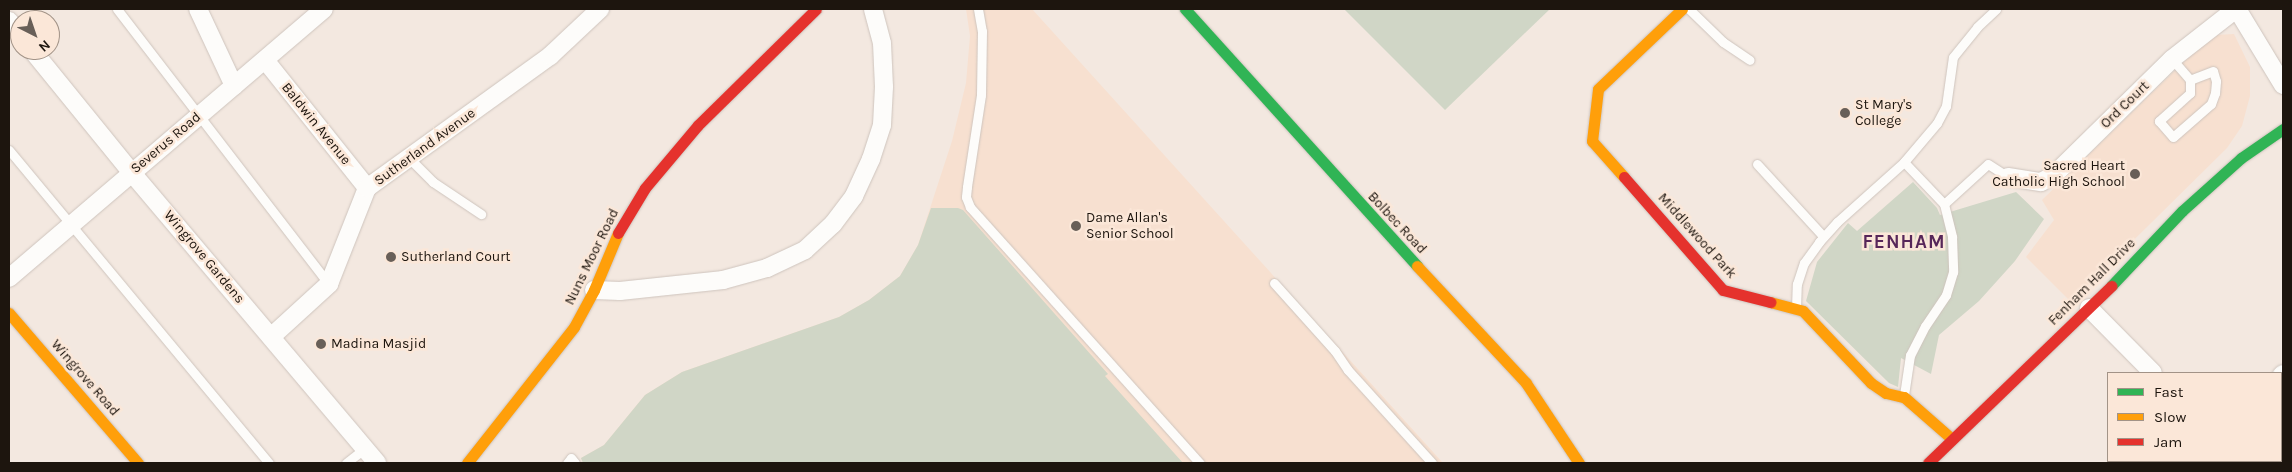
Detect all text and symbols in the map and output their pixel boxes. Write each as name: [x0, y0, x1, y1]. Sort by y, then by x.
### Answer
north arrow: [10, 10, 60, 60]
text: N: [35, 36, 54, 56]
street label: Ord Court: [2097, 78, 2153, 132]
street label: Baldwin Avenue: [278, 80, 354, 168]
place label: St Mary's College: [1855, 97, 1912, 130]
street label: Sutherland Avenue: [371, 105, 479, 189]
marker: St Mary's College: [1839, 107, 1851, 119]
street label: Severus Road: [128, 109, 204, 177]
place label: Sacred Heart Catholic High School: [1992, 158, 2125, 190]
marker: Sacred Heart Catholic High School: [2129, 168, 2141, 180]
street label: Bolbec Road: [1364, 189, 1430, 257]
street label: Middlewood Park: [1654, 190, 1740, 282]
street label: Nuns Moor Road: [561, 206, 623, 308]
street label: Wingrove Gardens: [160, 207, 248, 307]
place label: Dame Allan's Senior School: [1086, 210, 1174, 242]
marker: Dame Allan's Senior School: [1070, 220, 1082, 232]
district label: FENHAM: [1862, 232, 1946, 254]
street label: Fenham Hall Drive: [2045, 235, 2139, 329]
place label: Sutherland Court: [401, 249, 511, 265]
marker: Sutherland Court: [385, 251, 397, 263]
street label: Wingrove Road: [47, 336, 123, 420]
place label: Madina Masjid: [331, 336, 426, 352]
marker: Madina Masjid: [315, 338, 327, 350]
legend: [2107, 372, 2282, 462]
text: Fast: [2154, 383, 2183, 401]
text: Slow: [2154, 408, 2186, 426]
text: Jam: [2154, 433, 2182, 451]

